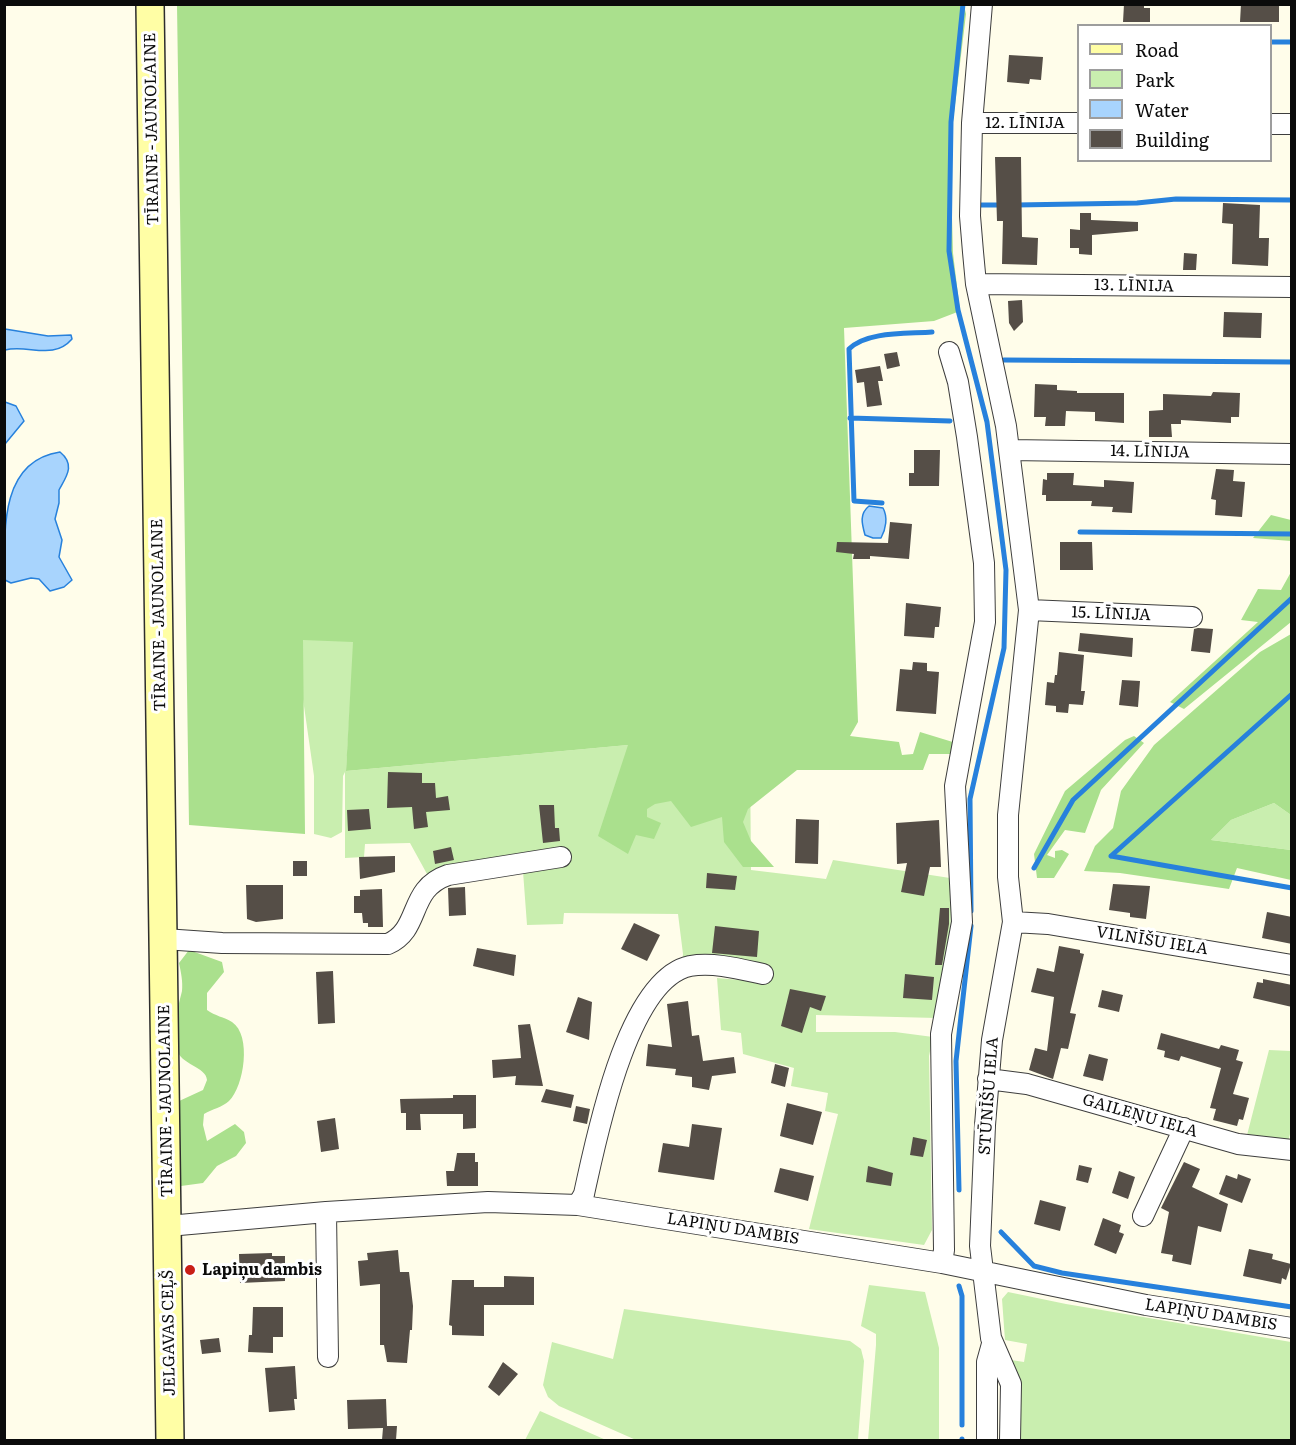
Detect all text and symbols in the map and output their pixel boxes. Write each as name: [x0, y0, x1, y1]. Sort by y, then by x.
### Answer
legend: [1077, 24, 1272, 162]
street label: TĪRAINE - JAUNOLAINE: [141, 32, 163, 226]
text: Road: [1135, 36, 1179, 63]
text: Park: [1135, 66, 1174, 93]
text: Water: [1135, 96, 1188, 123]
street label: 12. LĪNIJA: [985, 113, 1065, 133]
text: Building: [1135, 126, 1209, 153]
street label: 13. LĪNIJA: [1094, 276, 1174, 296]
street label: 14. LĪNIJA: [1110, 442, 1190, 462]
street label: TĪRAINE - JAUNOLAINE: [148, 518, 170, 712]
street label: 15. LĪNIJA: [1071, 603, 1151, 625]
street label: VILNĪŠU IELA: [1095, 923, 1209, 959]
street label: TĪRAINE - JAUNOLAINE: [155, 1004, 177, 1198]
street label: STŪNĪŠU IELA: [975, 1036, 1003, 1156]
street label: GAILEŅU IELA: [1080, 1090, 1200, 1142]
street label: LAPIŅU DAMBIS: [666, 1209, 800, 1249]
place label: Lapiņu dambis: [202, 1260, 322, 1280]
marker: Lapiņu dambis: [183, 1263, 197, 1277]
street label: JELGAVAS CEĻŠ: [158, 1270, 180, 1396]
street label: LAPIŅU DAMBIS: [1144, 1295, 1278, 1335]

